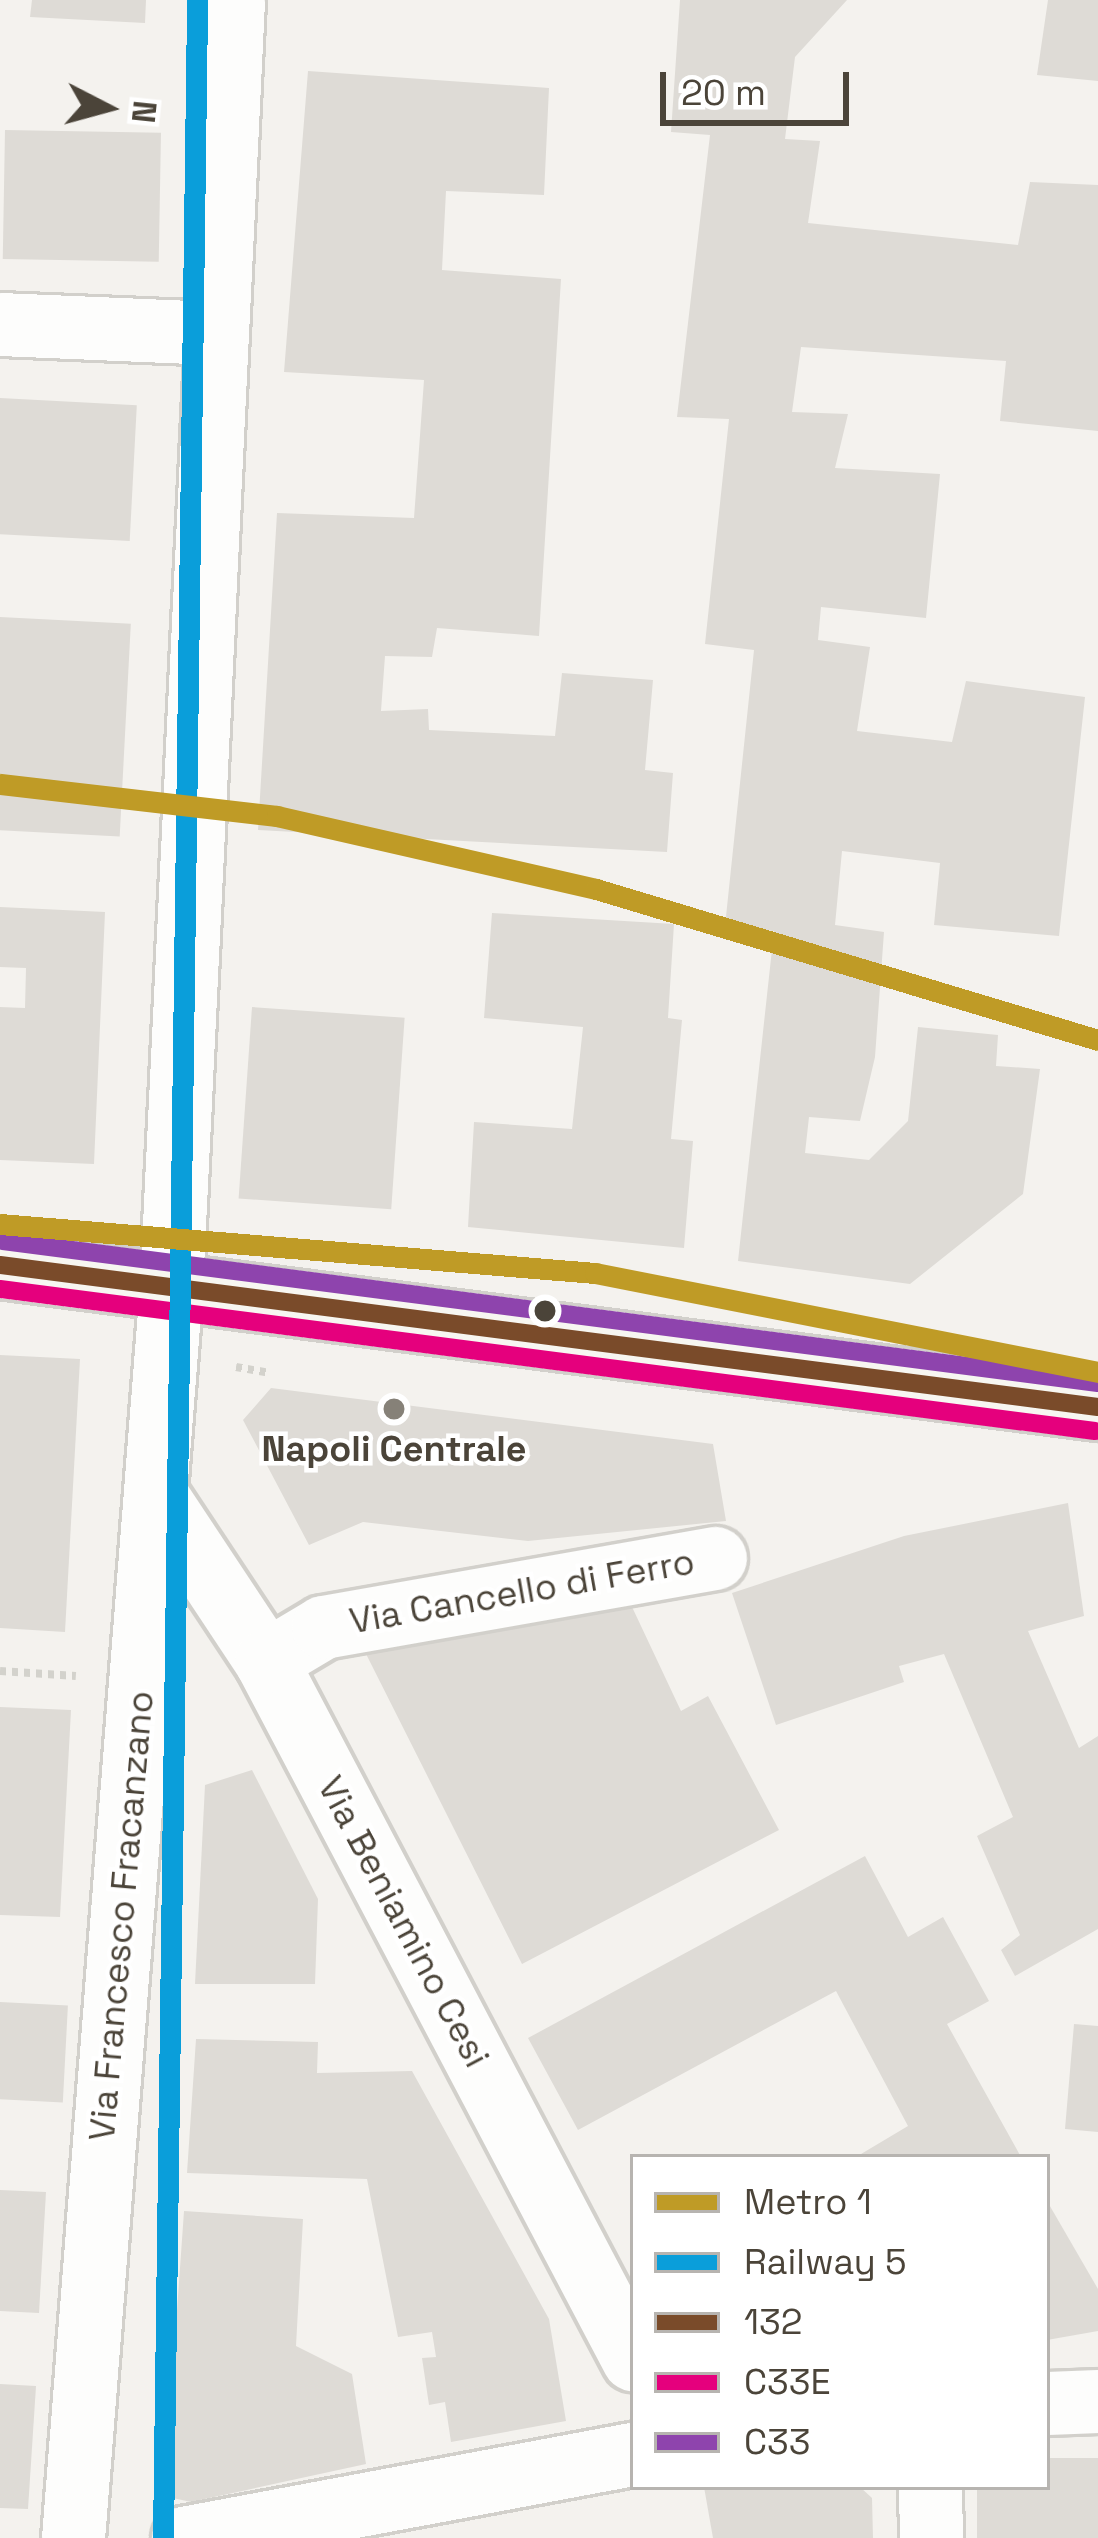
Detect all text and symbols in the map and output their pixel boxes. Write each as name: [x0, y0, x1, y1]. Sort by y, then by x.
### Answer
north arrow: [48, 48, 168, 168]
scale bar: [666, 48, 855, 122]
text: 20 m: [681, 70, 766, 116]
text: N: [122, 99, 166, 125]
unlabelled marker: [534, 1300, 556, 1322]
marker: Napoli Centrale: [381, 1396, 407, 1422]
place label: Napoli Centrale: [261, 1428, 527, 1472]
street label: Via Cancello di Ferro: [346, 1540, 698, 1644]
street label: Via Francesco Fracanzano: [81, 1689, 163, 2143]
street label: Via Beniamino Cesi: [308, 1769, 498, 2075]
legend: [630, 2154, 1050, 2490]
text: Metro 1: [744, 2179, 872, 2225]
text: Railway 5: [744, 2239, 907, 2285]
text: 132: [744, 2299, 803, 2345]
text: C33E: [744, 2359, 831, 2405]
text: C33: [744, 2419, 811, 2465]

